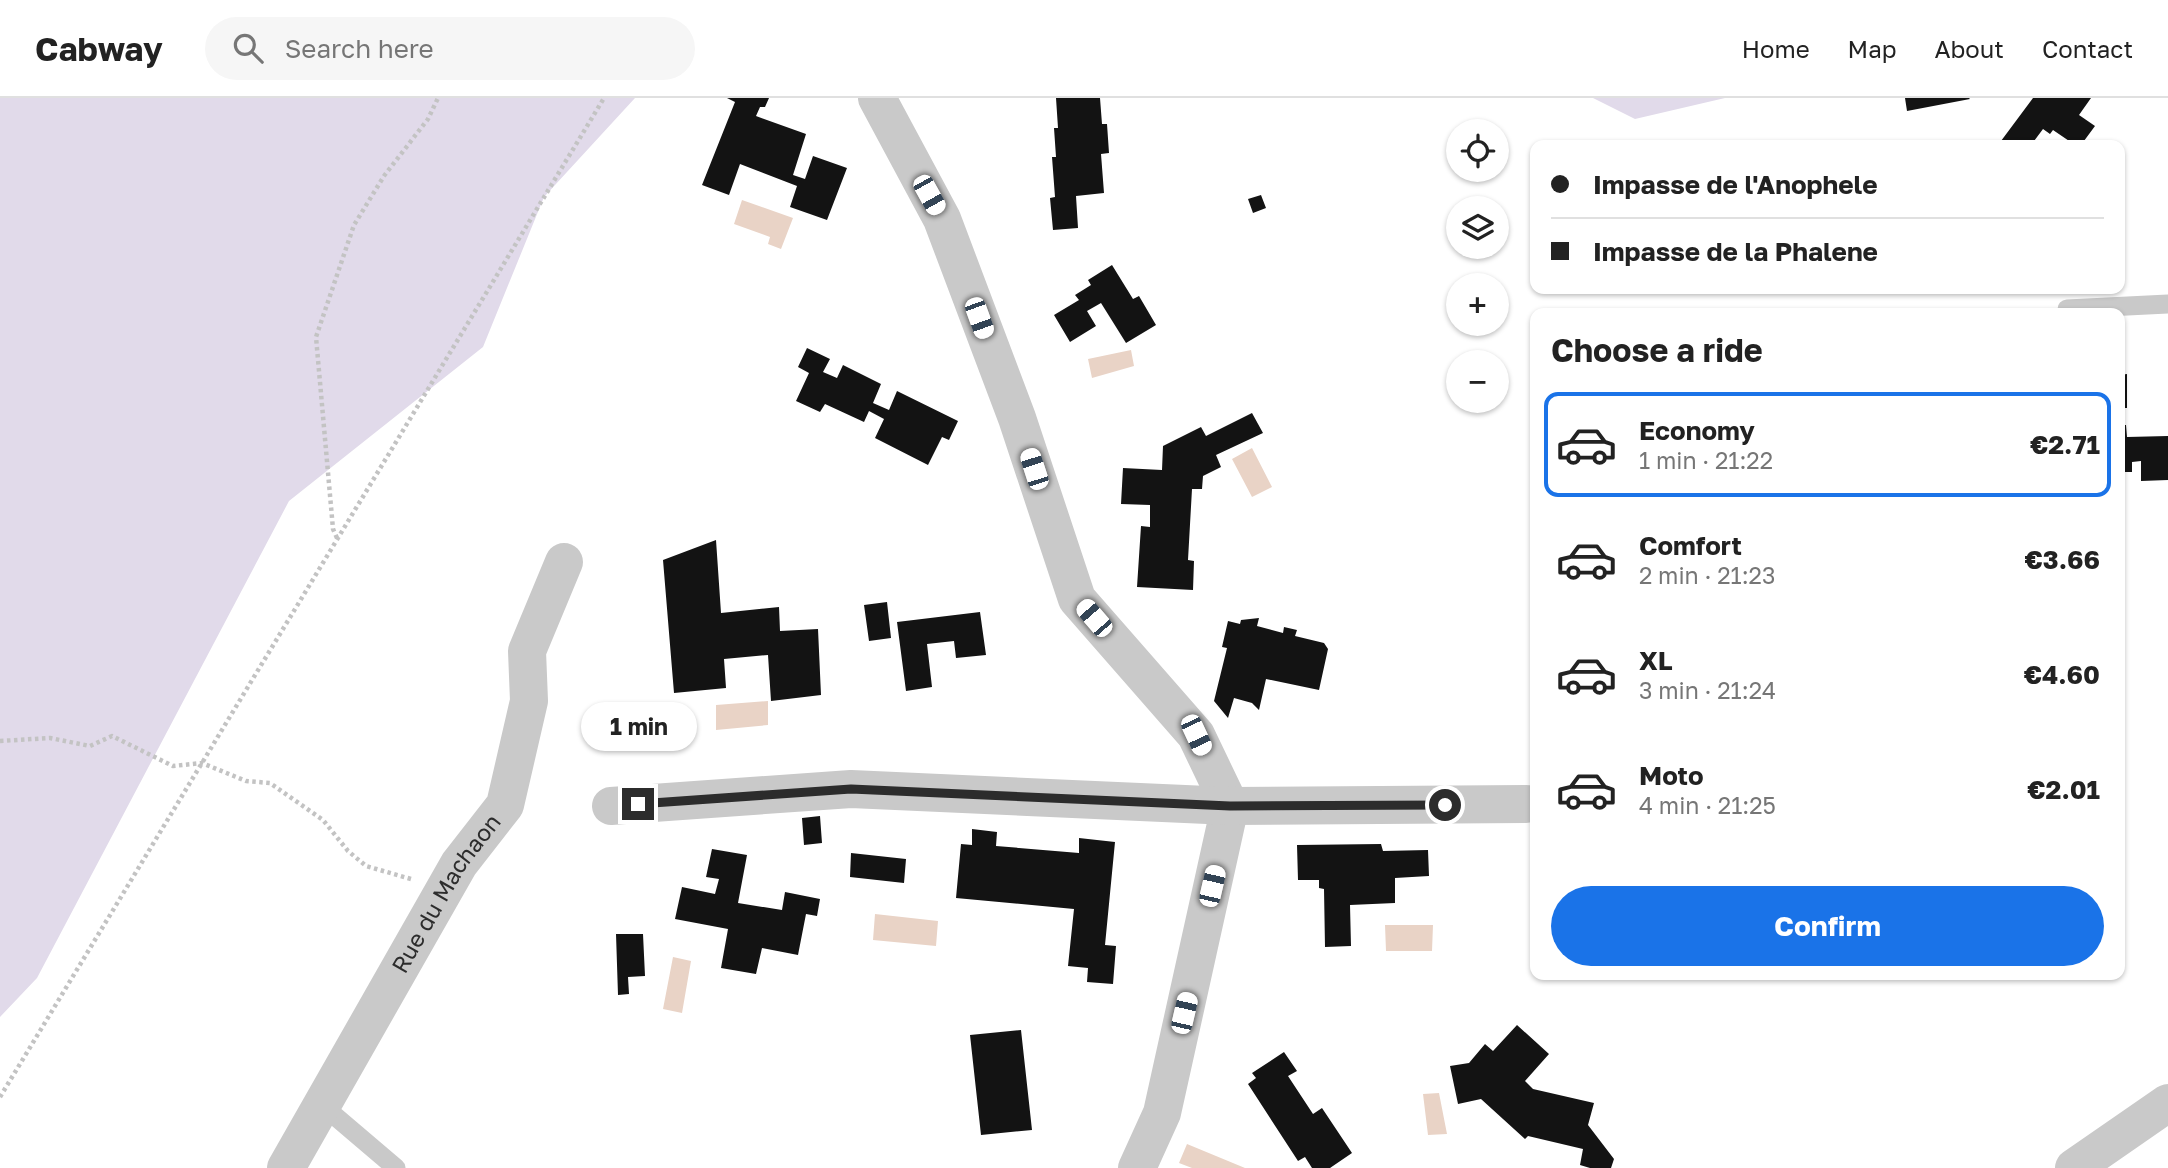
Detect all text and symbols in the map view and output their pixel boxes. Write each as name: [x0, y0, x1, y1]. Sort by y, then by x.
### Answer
search box: [205, 17, 695, 80]
text: Cabway: [35, 29, 163, 68]
icon: search: [229, 29, 267, 67]
text: Search here: [285, 33, 434, 64]
text: Home: [1742, 34, 1810, 63]
text: Map: [1848, 34, 1897, 63]
text: About: [1935, 34, 2004, 63]
text: Contact: [2042, 34, 2133, 63]
map controls: [1446, 119, 1509, 413]
button: locate: [1446, 119, 1509, 182]
text: Impasse de l'Anophele: [1593, 169, 1878, 200]
car: [910, 172, 949, 218]
button: layers: [1446, 196, 1509, 259]
text: Impasse de la Phalene: [1593, 236, 1878, 267]
button: +: [1446, 273, 1509, 336]
car: [962, 295, 997, 341]
text: Choose a ride: [1551, 331, 1763, 369]
button: −: [1446, 350, 1509, 413]
icon: car: [1555, 413, 1618, 476]
text: Economy: [1639, 415, 1755, 446]
text: €2.71: [2030, 429, 2100, 460]
car: [1018, 446, 1051, 492]
text: 1 min · 21:22: [1639, 446, 1773, 474]
icon: car: [1555, 528, 1618, 591]
text: Comfort: [1639, 530, 1742, 561]
text: €3.66: [2024, 544, 2100, 575]
text: 2 min · 21:23: [1639, 561, 1775, 589]
car: [1073, 595, 1116, 641]
icon: car: [1555, 643, 1618, 706]
text: XL: [1639, 645, 1673, 676]
text: €4.60: [2024, 659, 2100, 690]
text: 3 min · 21:24: [1639, 676, 1776, 704]
callout: 1 min: [580, 702, 696, 752]
text: 1 min: [610, 712, 668, 740]
car: [1178, 712, 1215, 758]
icon: car: [1555, 758, 1618, 821]
text: Moto: [1639, 760, 1704, 791]
text: €2.01: [2027, 774, 2100, 805]
route end: [622, 788, 654, 820]
route start: [1429, 789, 1461, 821]
text: 4 min · 21:25: [1639, 791, 1776, 819]
street label: Rue du Machaon: [385, 808, 506, 977]
car: [1198, 863, 1227, 909]
button: Confirm: [1551, 886, 2104, 966]
car: [1170, 990, 1199, 1036]

